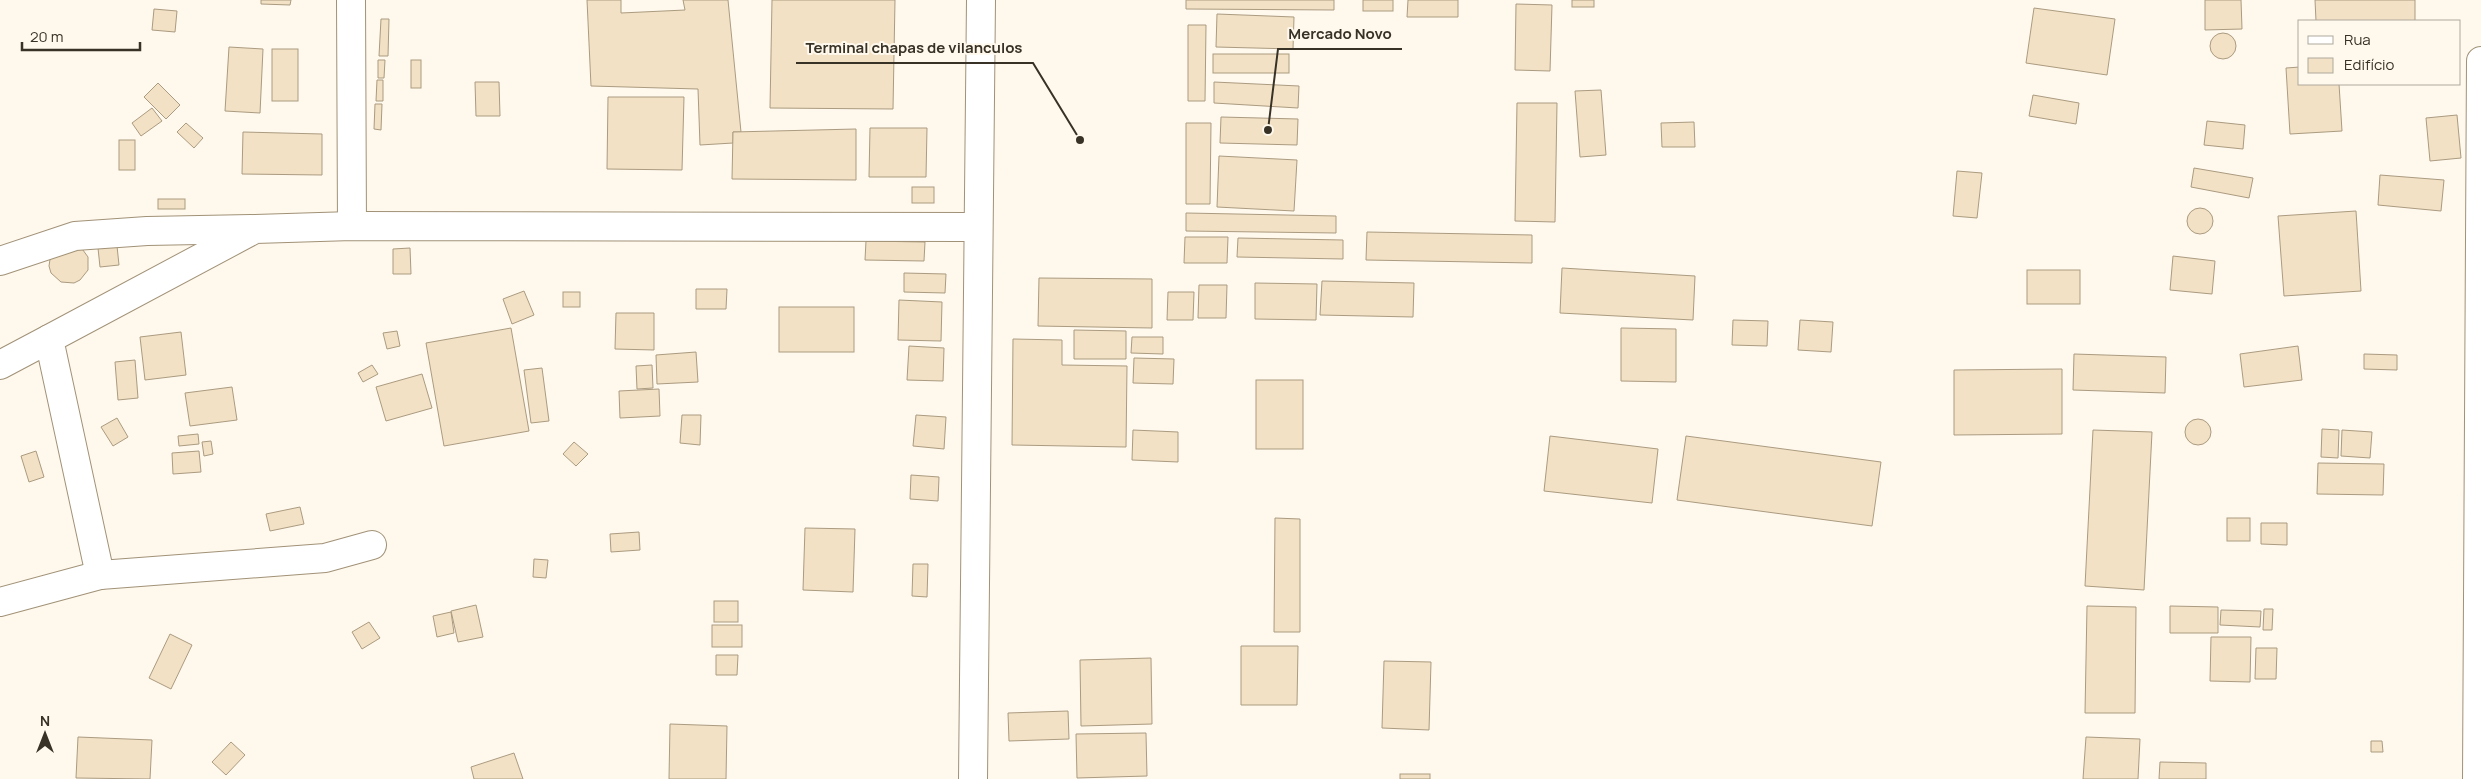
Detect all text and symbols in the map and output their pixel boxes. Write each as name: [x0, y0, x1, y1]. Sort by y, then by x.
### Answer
callout: Mercado Novo: [1278, 19, 1402, 49]
scale bar: [22, 20, 140, 52]
legend: [2298, 20, 2461, 85]
text: Mercado Novo: [1288, 23, 1392, 44]
text: 20 m: [30, 26, 63, 47]
text: Rua: [2344, 29, 2371, 50]
callout: Terminal chapas de vilanculos: [796, 33, 1033, 63]
text: Terminal chapas de vilanculos: [806, 37, 1022, 58]
text: Edifício: [2344, 54, 2395, 75]
north arrow: [20, 709, 70, 759]
text: N: [40, 711, 50, 730]

